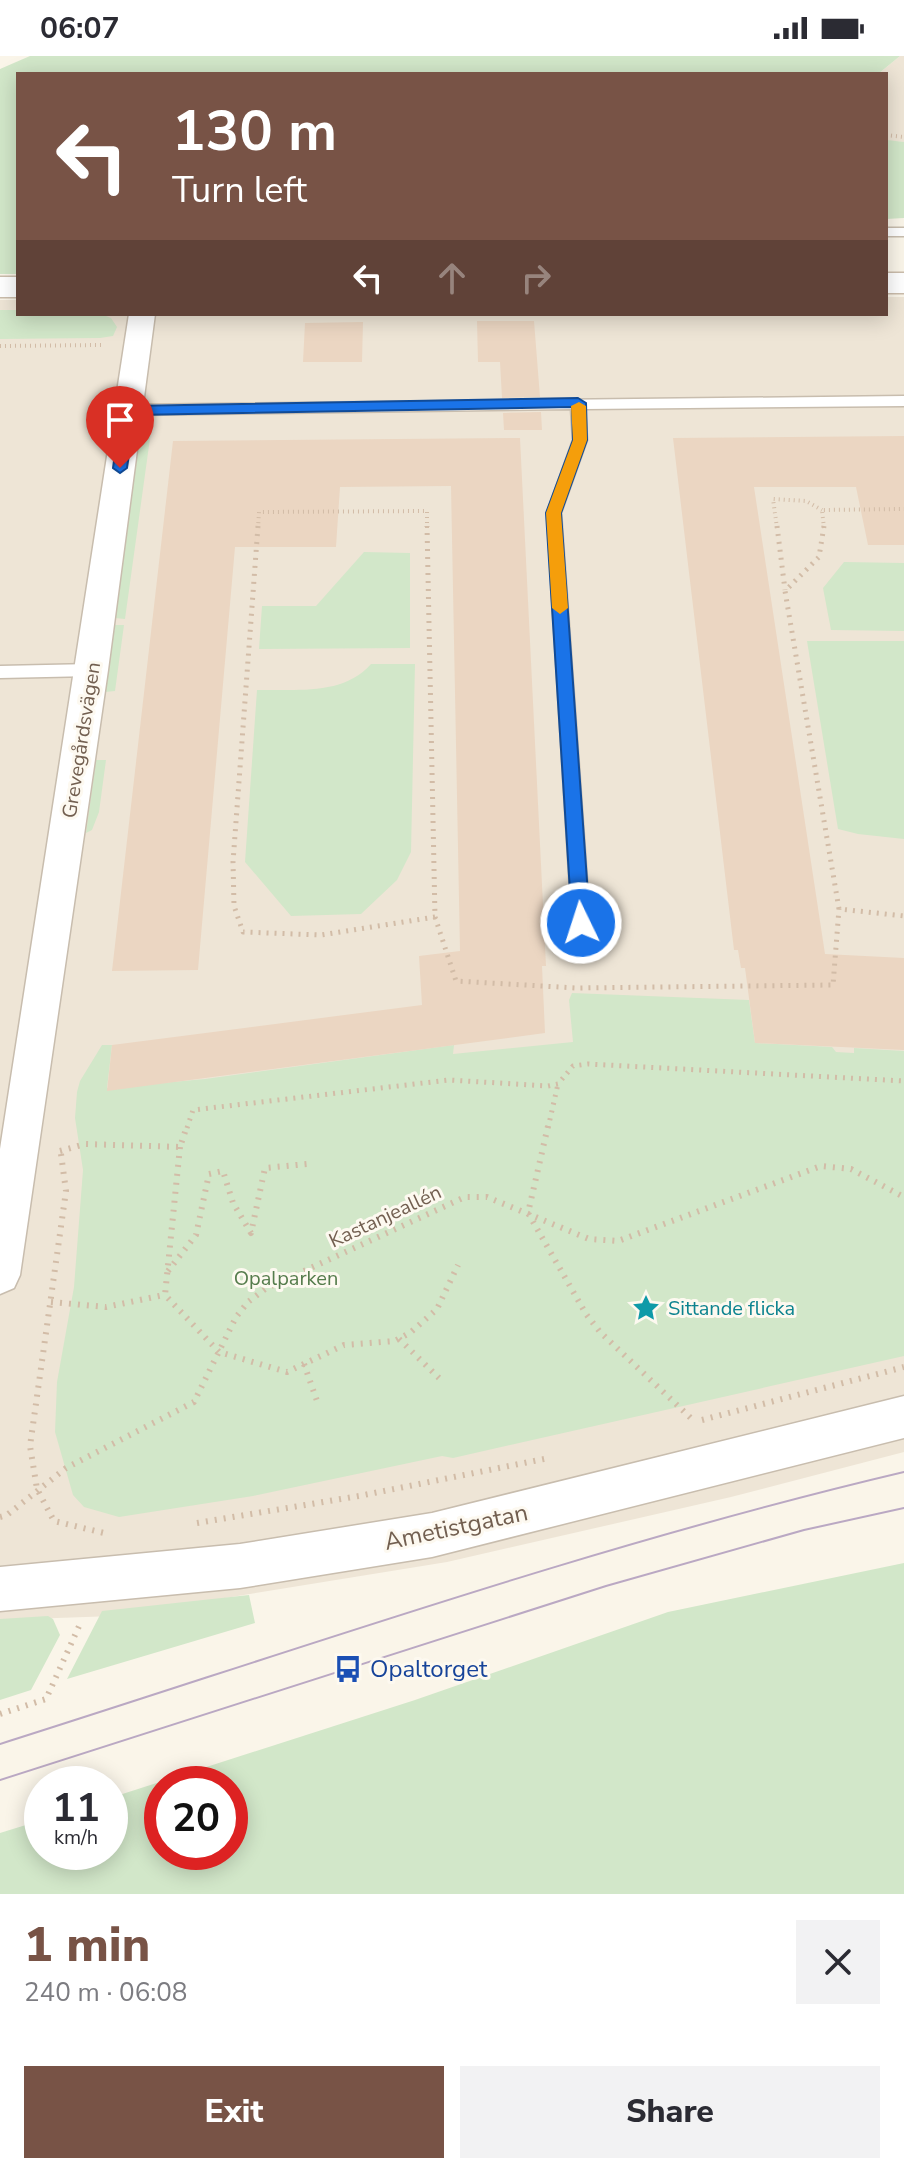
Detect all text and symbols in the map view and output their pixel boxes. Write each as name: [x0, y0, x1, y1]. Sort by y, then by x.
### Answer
text: 06:07: [40, 8, 119, 49]
text: 130 m: [172, 93, 337, 170]
icon: left: [40, 104, 144, 208]
text: Turn left: [172, 166, 307, 215]
icon: left: [346, 256, 390, 300]
icon: ahead: [430, 256, 474, 300]
icon: right: [514, 256, 558, 300]
pin: [86, 386, 154, 468]
icon: arrive: [98, 398, 142, 442]
street label: Grevegårdsvägen: [56, 660, 107, 820]
position arrow: [539, 881, 623, 965]
street label: Kastanjeallén: [325, 1179, 446, 1254]
park label: Opalparken: [234, 1265, 338, 1292]
place icon: Sittande flicka: [631, 1293, 661, 1323]
place label: Sittande flicka: [668, 1295, 795, 1322]
street label: Ametistgatan: [381, 1496, 531, 1558]
place label: Opaltorget: [370, 1653, 488, 1685]
bus stop icon: Opaltorget: [333, 1654, 363, 1684]
speed limit sign: 20: [144, 1766, 248, 1870]
text: 11: [52, 1781, 100, 1835]
text: km/h: [54, 1824, 98, 1851]
text: 1 min: [24, 1912, 150, 1978]
button: close: [796, 1920, 880, 2004]
text: 240 m · 06:08: [24, 1975, 187, 2010]
button: Exit: [24, 2066, 444, 2158]
button: Share: [460, 2066, 880, 2158]

